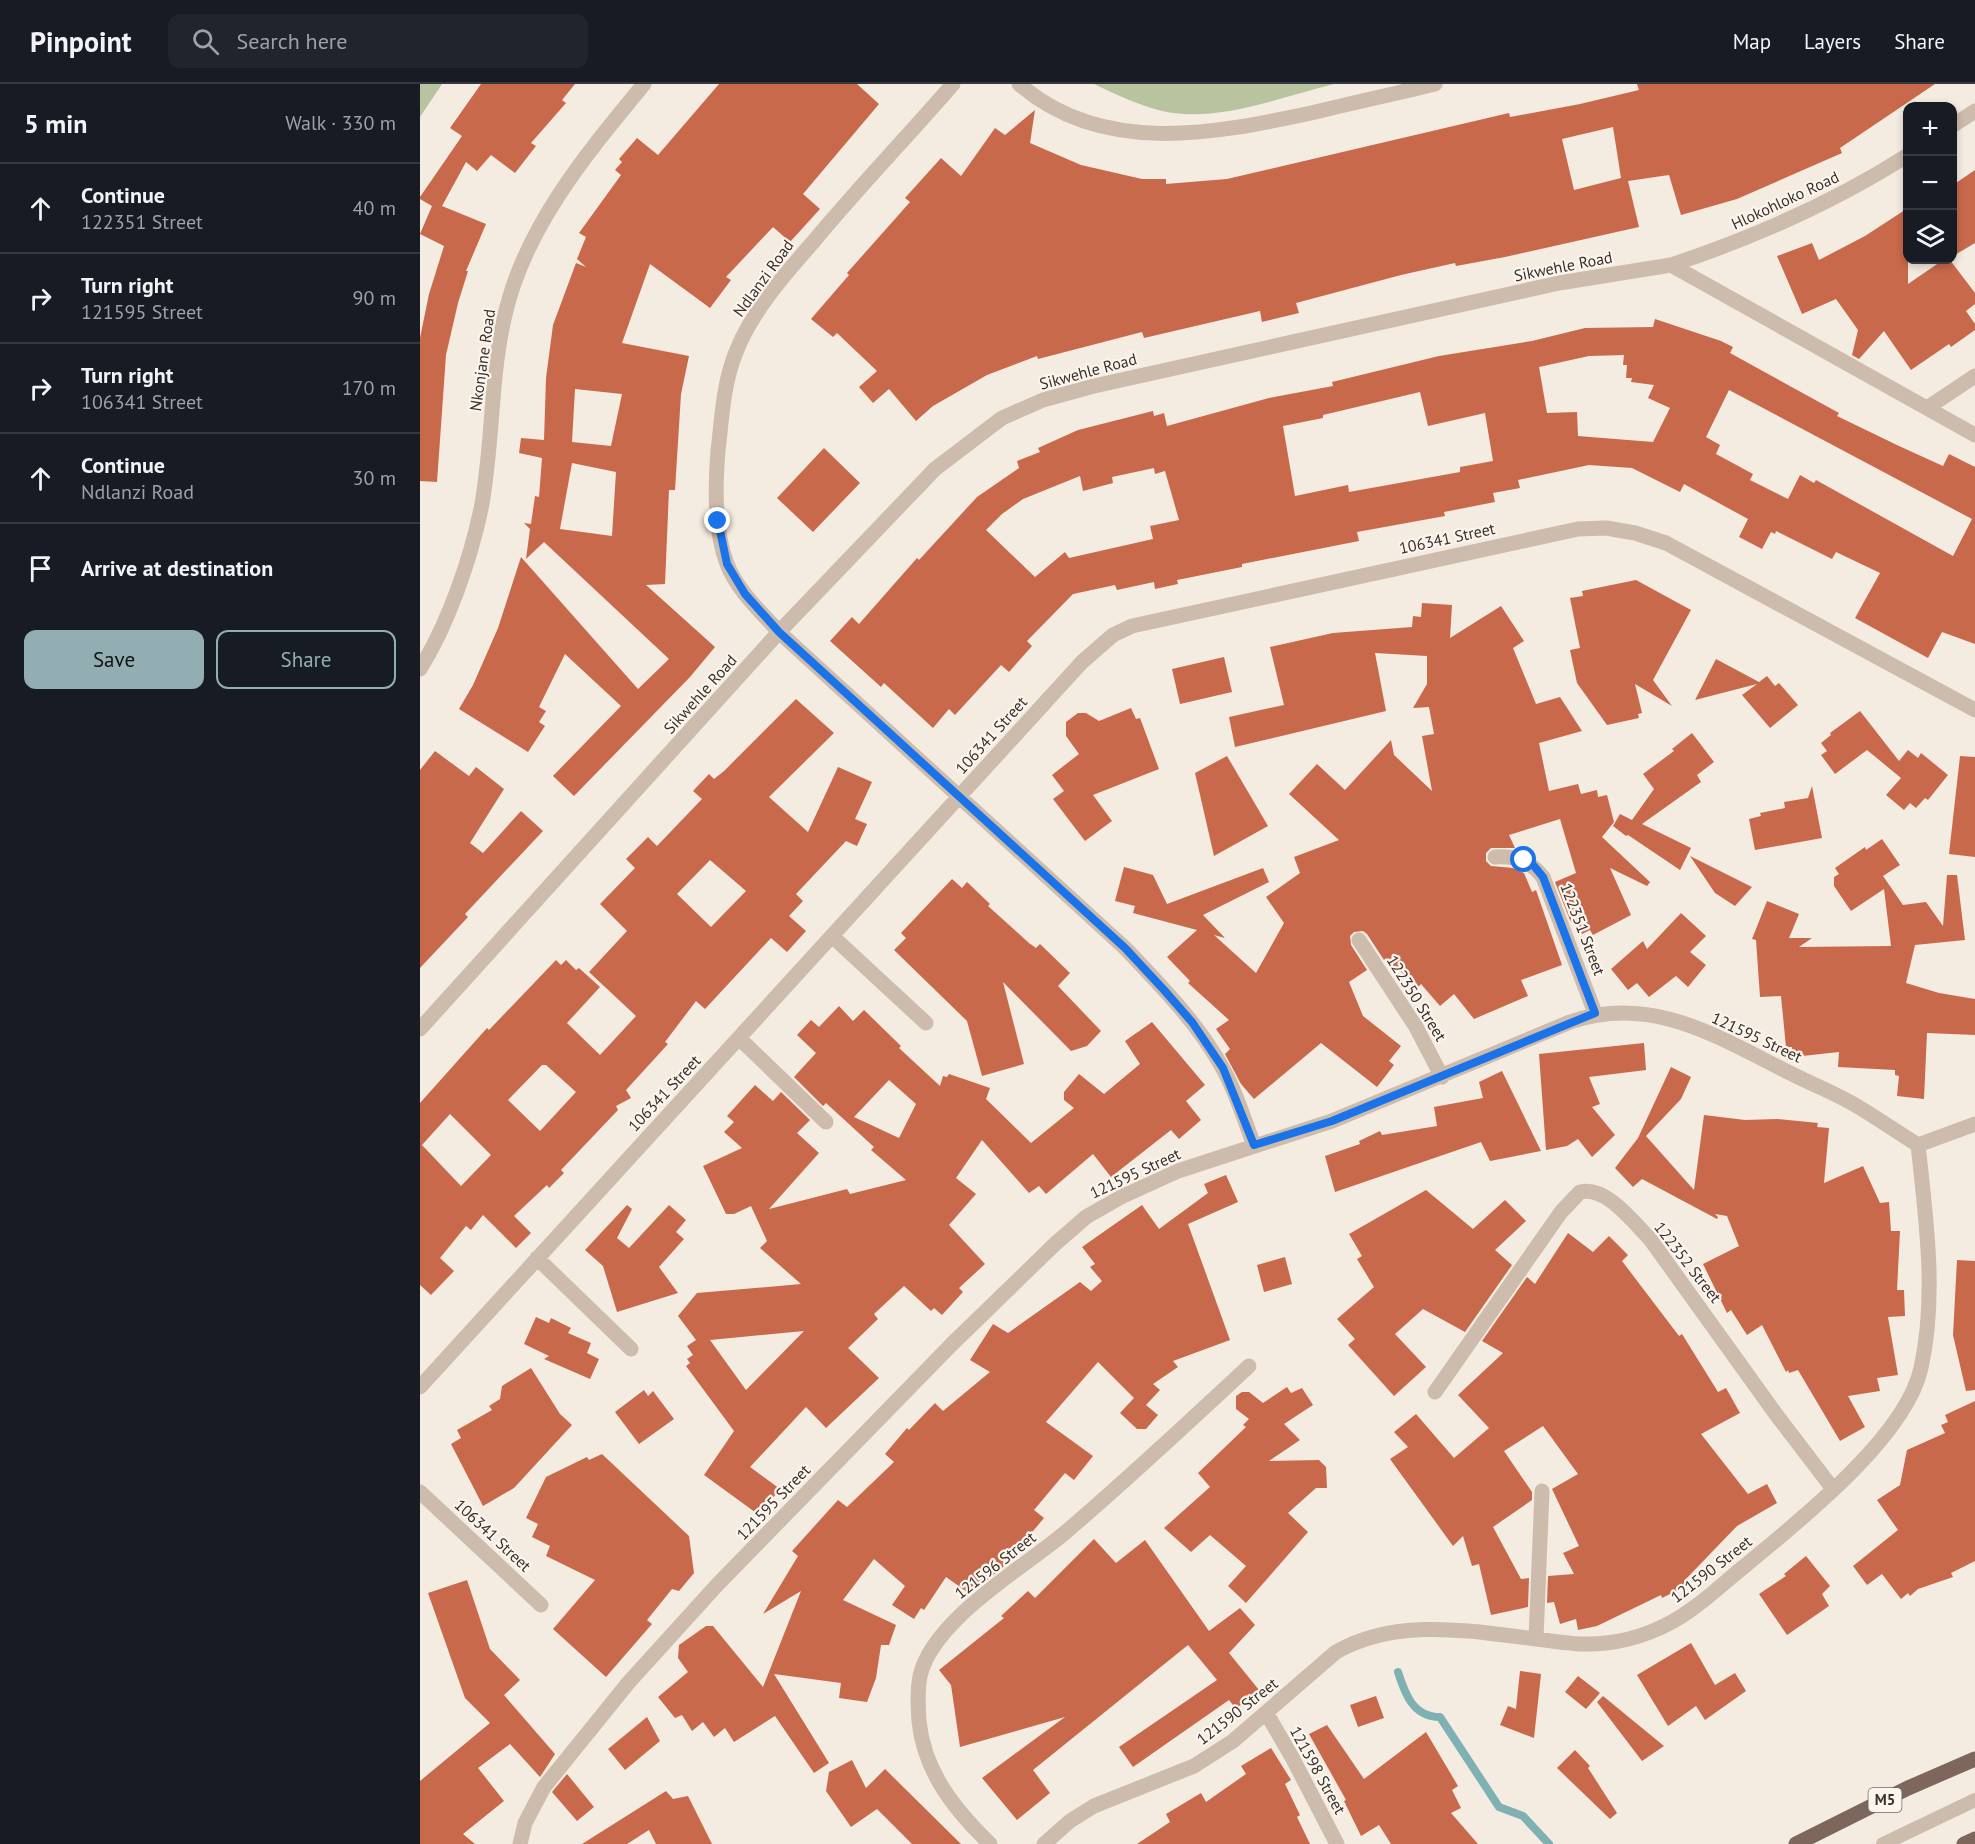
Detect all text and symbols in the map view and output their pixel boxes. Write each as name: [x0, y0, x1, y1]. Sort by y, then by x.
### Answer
search box: [168, 14, 588, 68]
text: Pinpoint: [30, 23, 132, 60]
icon: search: [189, 25, 222, 58]
text: Search here: [237, 27, 347, 55]
text: Map: [1733, 28, 1771, 55]
text: Layers: [1804, 28, 1861, 55]
text: Share: [1894, 28, 1945, 55]
map controls: [1903, 102, 1957, 264]
button: +: [1903, 102, 1957, 156]
text: 5 min: [24, 107, 87, 140]
text: Walk · 330 m: [285, 110, 396, 136]
button: −: [1903, 156, 1957, 210]
street label: Hlokohloko Road: [1728, 166, 1842, 234]
text: Continue: [81, 181, 165, 209]
icon: ahead: [24, 192, 57, 225]
text: 40 m: [353, 195, 396, 221]
text: 122351 Street: [81, 209, 203, 235]
button: layers: [1903, 210, 1957, 264]
street label: Ndlanzi Road: [728, 236, 798, 320]
street label: Sikwehle Road: [1512, 247, 1614, 285]
text: Turn right: [81, 271, 173, 299]
icon: right: [24, 282, 57, 315]
text: 90 m: [353, 285, 396, 311]
text: 121595 Street: [81, 299, 203, 325]
street label: Nkonjane Road: [465, 308, 499, 412]
street label: Sikwehle Road: [1037, 348, 1139, 394]
text: Turn right: [81, 361, 173, 389]
icon: right: [24, 372, 57, 405]
text: 170 m: [342, 375, 396, 401]
text: 106341 Street: [81, 389, 203, 415]
text: Continue: [81, 451, 165, 479]
icon: ahead: [24, 462, 57, 495]
text: 30 m: [353, 465, 396, 491]
text: Ndlanzi Road: [81, 479, 194, 505]
route end: [704, 507, 730, 533]
street label: 106341 Street: [1397, 518, 1497, 558]
icon: arrive: [24, 552, 57, 585]
text: Arrive at destination: [81, 554, 273, 582]
button: Save: [24, 630, 204, 689]
button: Share: [216, 630, 396, 689]
street label: Sikwehle Road: [659, 650, 741, 738]
street label: 106341 Street: [951, 692, 1031, 778]
route start: [1510, 846, 1536, 872]
street label: 122351 Street: [1556, 880, 1610, 979]
street label: 122350 Street: [1383, 951, 1452, 1045]
street label: 121595 Street: [1709, 1007, 1806, 1067]
street label: 106341 Street: [623, 1050, 705, 1135]
street label: 121595 Street: [1087, 1143, 1184, 1203]
street label: 122352 Street: [1650, 1217, 1726, 1307]
street label: 121595 Street: [732, 1460, 814, 1544]
street label: 106341 Street: [451, 1494, 536, 1576]
street label: 121596 Street: [950, 1527, 1040, 1603]
street label: 121590 Street: [1666, 1531, 1756, 1607]
street label: 121590 Street: [1192, 1673, 1282, 1749]
street label: 121598 Street: [1286, 1723, 1351, 1818]
road number: M5: [1868, 1788, 1902, 1812]

